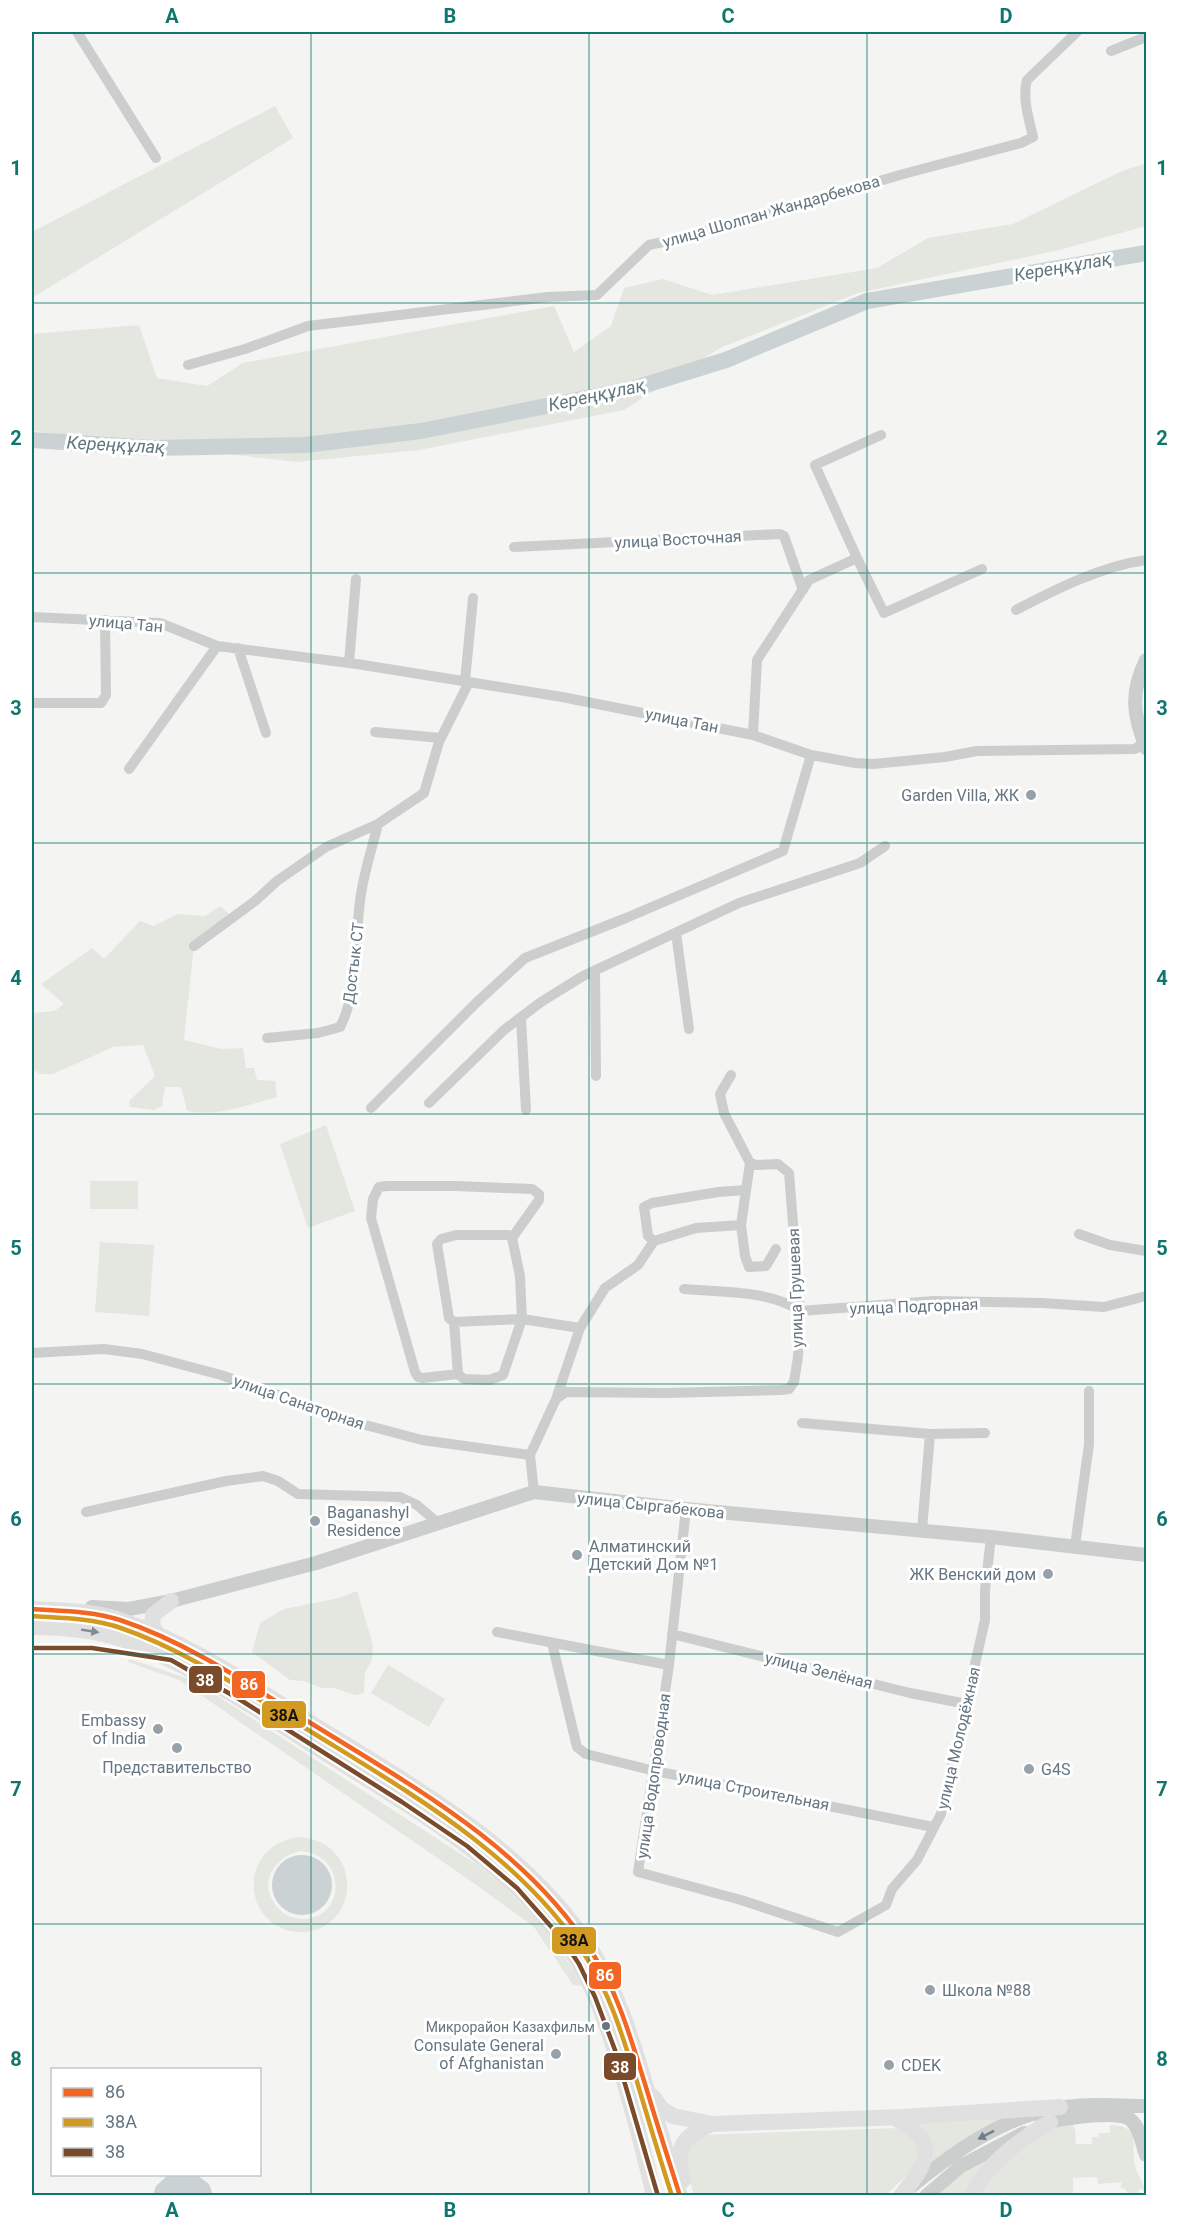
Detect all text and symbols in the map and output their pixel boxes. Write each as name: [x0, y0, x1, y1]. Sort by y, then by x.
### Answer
text: A: [165, 4, 179, 28]
text: B: [444, 4, 456, 28]
text: C: [721, 4, 735, 28]
text: D: [1000, 4, 1013, 28]
text: 1: [10, 156, 22, 180]
text: 1: [1156, 156, 1168, 180]
street label: улица Шолпан Жандарбекова: [660, 171, 882, 252]
water label: Кереңқұлақ: [1012, 248, 1114, 285]
water label: Кереңқұлақ: [546, 374, 648, 415]
text: 2: [10, 426, 22, 450]
text: 2: [1156, 426, 1168, 450]
water label: Кереңқұлақ: [66, 431, 166, 458]
street label: улица Восточная: [614, 527, 742, 552]
street label: улица Тан: [88, 611, 164, 636]
text: 3: [10, 696, 22, 720]
text: 3: [1156, 696, 1168, 720]
street label: улица Тан: [644, 704, 720, 737]
place label: Garden Villa, ЖК: [901, 786, 1020, 805]
marker: Garden Villa, ЖК: [1024, 788, 1038, 802]
street label: Достык СТ: [339, 921, 368, 1005]
text: 4: [10, 966, 22, 990]
text: 4: [1156, 966, 1168, 990]
street label: улица Грушевая: [784, 1228, 807, 1348]
text: 5: [10, 1236, 22, 1260]
text: 5: [1156, 1236, 1168, 1260]
street label: улица Подгорная: [849, 1295, 979, 1318]
street label: улица Санаторная: [231, 1371, 367, 1434]
street label: улица Сыргабекова: [576, 1488, 726, 1523]
place label: Baganashyl Residence: [327, 1503, 409, 1540]
text: 6: [10, 1507, 22, 1531]
text: 6: [1156, 1507, 1168, 1531]
marker: Baganashyl Residence: [308, 1514, 322, 1528]
place label: Алматинский Детский Дом №1: [589, 1537, 718, 1574]
marker: Алматинский Детский Дом №1: [570, 1548, 584, 1562]
place label: ЖК Венский дом: [909, 1565, 1036, 1584]
marker: ЖК Венский дом: [1041, 1567, 1055, 1581]
one-way arrow: [80, 1627, 99, 1636]
street label: улица Зелёная: [763, 1648, 875, 1693]
line badge: 38: [188, 1665, 223, 1694]
street label: улица Молодёжная: [933, 1665, 984, 1811]
line badge: 86: [231, 1670, 266, 1699]
text: 38: [196, 1671, 214, 1690]
text: 86: [240, 1675, 258, 1694]
street label: улица Водопроводная: [632, 1692, 674, 1860]
line badge: 38А: [261, 1700, 307, 1729]
text: 38А: [269, 1706, 299, 1725]
place label: Embassy of India: [81, 1711, 146, 1748]
marker: Embassy of India: [151, 1722, 165, 1736]
marker: Представительство: [170, 1741, 184, 1755]
place label: Представительство: [102, 1758, 252, 1777]
place label: G4S: [1041, 1760, 1070, 1779]
marker: G4S: [1022, 1762, 1036, 1776]
street label: улица Строительная: [677, 1767, 831, 1814]
text: 7: [10, 1777, 22, 1801]
text: 7: [1156, 1777, 1168, 1801]
line badge: 38А: [551, 1926, 597, 1955]
text: 38А: [559, 1931, 589, 1950]
line badge: 86: [588, 1961, 622, 1990]
text: 86: [596, 1966, 614, 1985]
place label: Школа №88: [942, 1981, 1031, 2000]
marker: Школа №88: [923, 1983, 937, 1997]
place label: Микрорайон Казахфильм: [426, 2019, 595, 2035]
marker: Микрорайон Казахфильм: [600, 2020, 612, 2032]
place label: Consulate General of Afghanistan: [414, 2036, 544, 2073]
text: 8: [10, 2047, 22, 2071]
marker: Consulate General of Afghanistan: [549, 2047, 563, 2061]
text: 8: [1156, 2047, 1168, 2071]
line badge: 38: [603, 2052, 637, 2081]
place label: CDEK: [901, 2056, 942, 2075]
text: 38: [611, 2058, 629, 2077]
marker: CDEK: [882, 2058, 896, 2072]
legend: [51, 2068, 261, 2176]
text: 86: [105, 2081, 125, 2102]
text: 38А: [105, 2111, 137, 2132]
one-way arrow: [977, 2130, 994, 2140]
text: 38: [105, 2141, 125, 2162]
text: A: [165, 2198, 179, 2222]
text: B: [444, 2198, 456, 2222]
text: C: [721, 2198, 735, 2222]
text: D: [1000, 2198, 1013, 2222]

